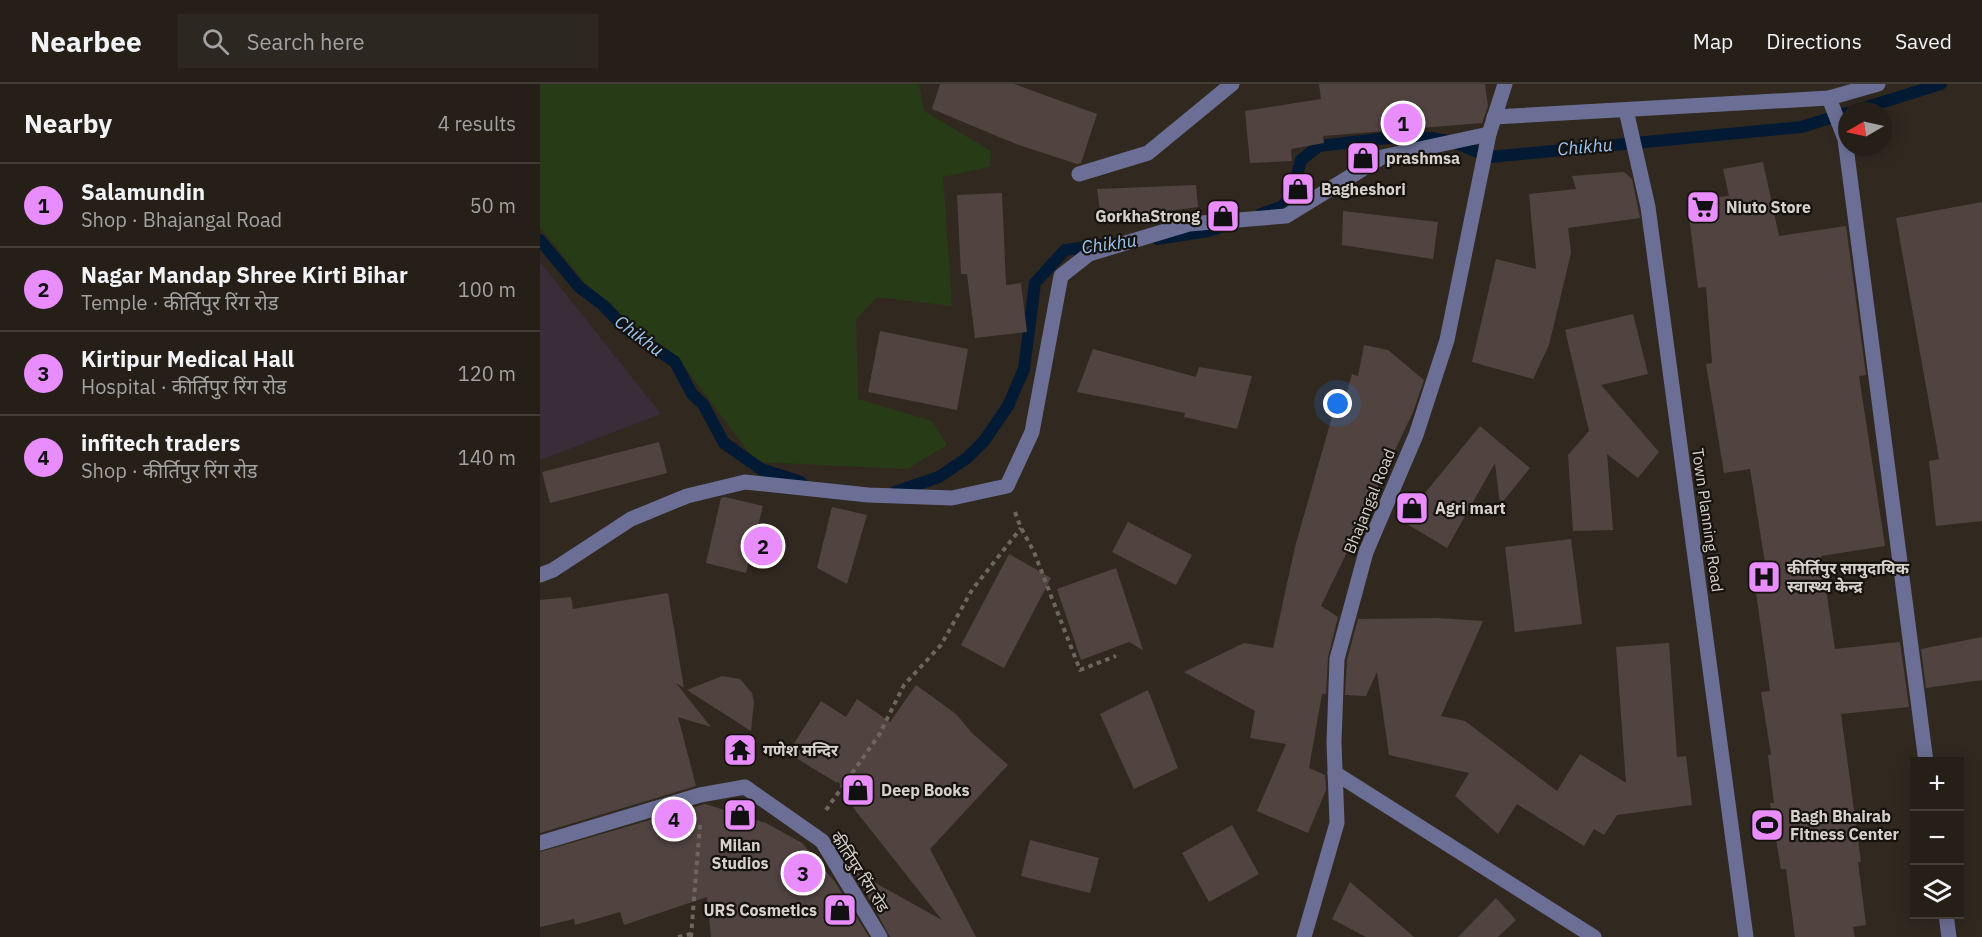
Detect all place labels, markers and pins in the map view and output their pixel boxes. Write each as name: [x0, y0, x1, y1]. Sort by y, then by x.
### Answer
pin: 1: [1384, 100, 1422, 146]
shop icon: prashmsa: [1345, 140, 1381, 176]
place label: prashmsa: [1386, 148, 1460, 168]
shop icon: Bagheshori: [1280, 171, 1316, 207]
place label: Bagheshori: [1321, 179, 1406, 199]
supermarket icon: Niuto Store: [1685, 189, 1721, 225]
place label: Niuto Store: [1726, 197, 1811, 217]
shop icon: GorkhaStrong: [1205, 198, 1241, 234]
place label: GorkhaStrong: [1095, 206, 1200, 226]
shop icon: Agri mart: [1394, 490, 1430, 526]
place label: Agri mart: [1435, 498, 1506, 518]
pin: 2: [744, 524, 782, 568]
place label: कीर्तिपुर सामुदायिक स्वास्थ्य केन्द्र: [1787, 558, 1910, 596]
hospital icon: कीर्तिपुर सामुदायिक स्वास्थ्य केन्द्र: [1746, 559, 1782, 595]
temple icon: गणेश मन्दिर: [722, 732, 758, 768]
place label: गणेश मन्दिर: [763, 740, 839, 760]
shop icon: Deep Books: [840, 772, 876, 808]
place label: Deep Books: [881, 780, 970, 800]
pin: 4: [654, 796, 694, 842]
shop icon: Milan Studios: [722, 797, 758, 833]
place label: Bagh Bhairab Fitness Center: [1790, 806, 1899, 844]
sports icon: Bagh Bhairab Fitness Center: [1749, 807, 1785, 843]
place label: Milan Studios: [712, 835, 768, 873]
pin: 3: [784, 850, 822, 896]
shop icon: URS Cosmetics: [822, 892, 858, 928]
place label: URS Cosmetics: [704, 900, 817, 920]

